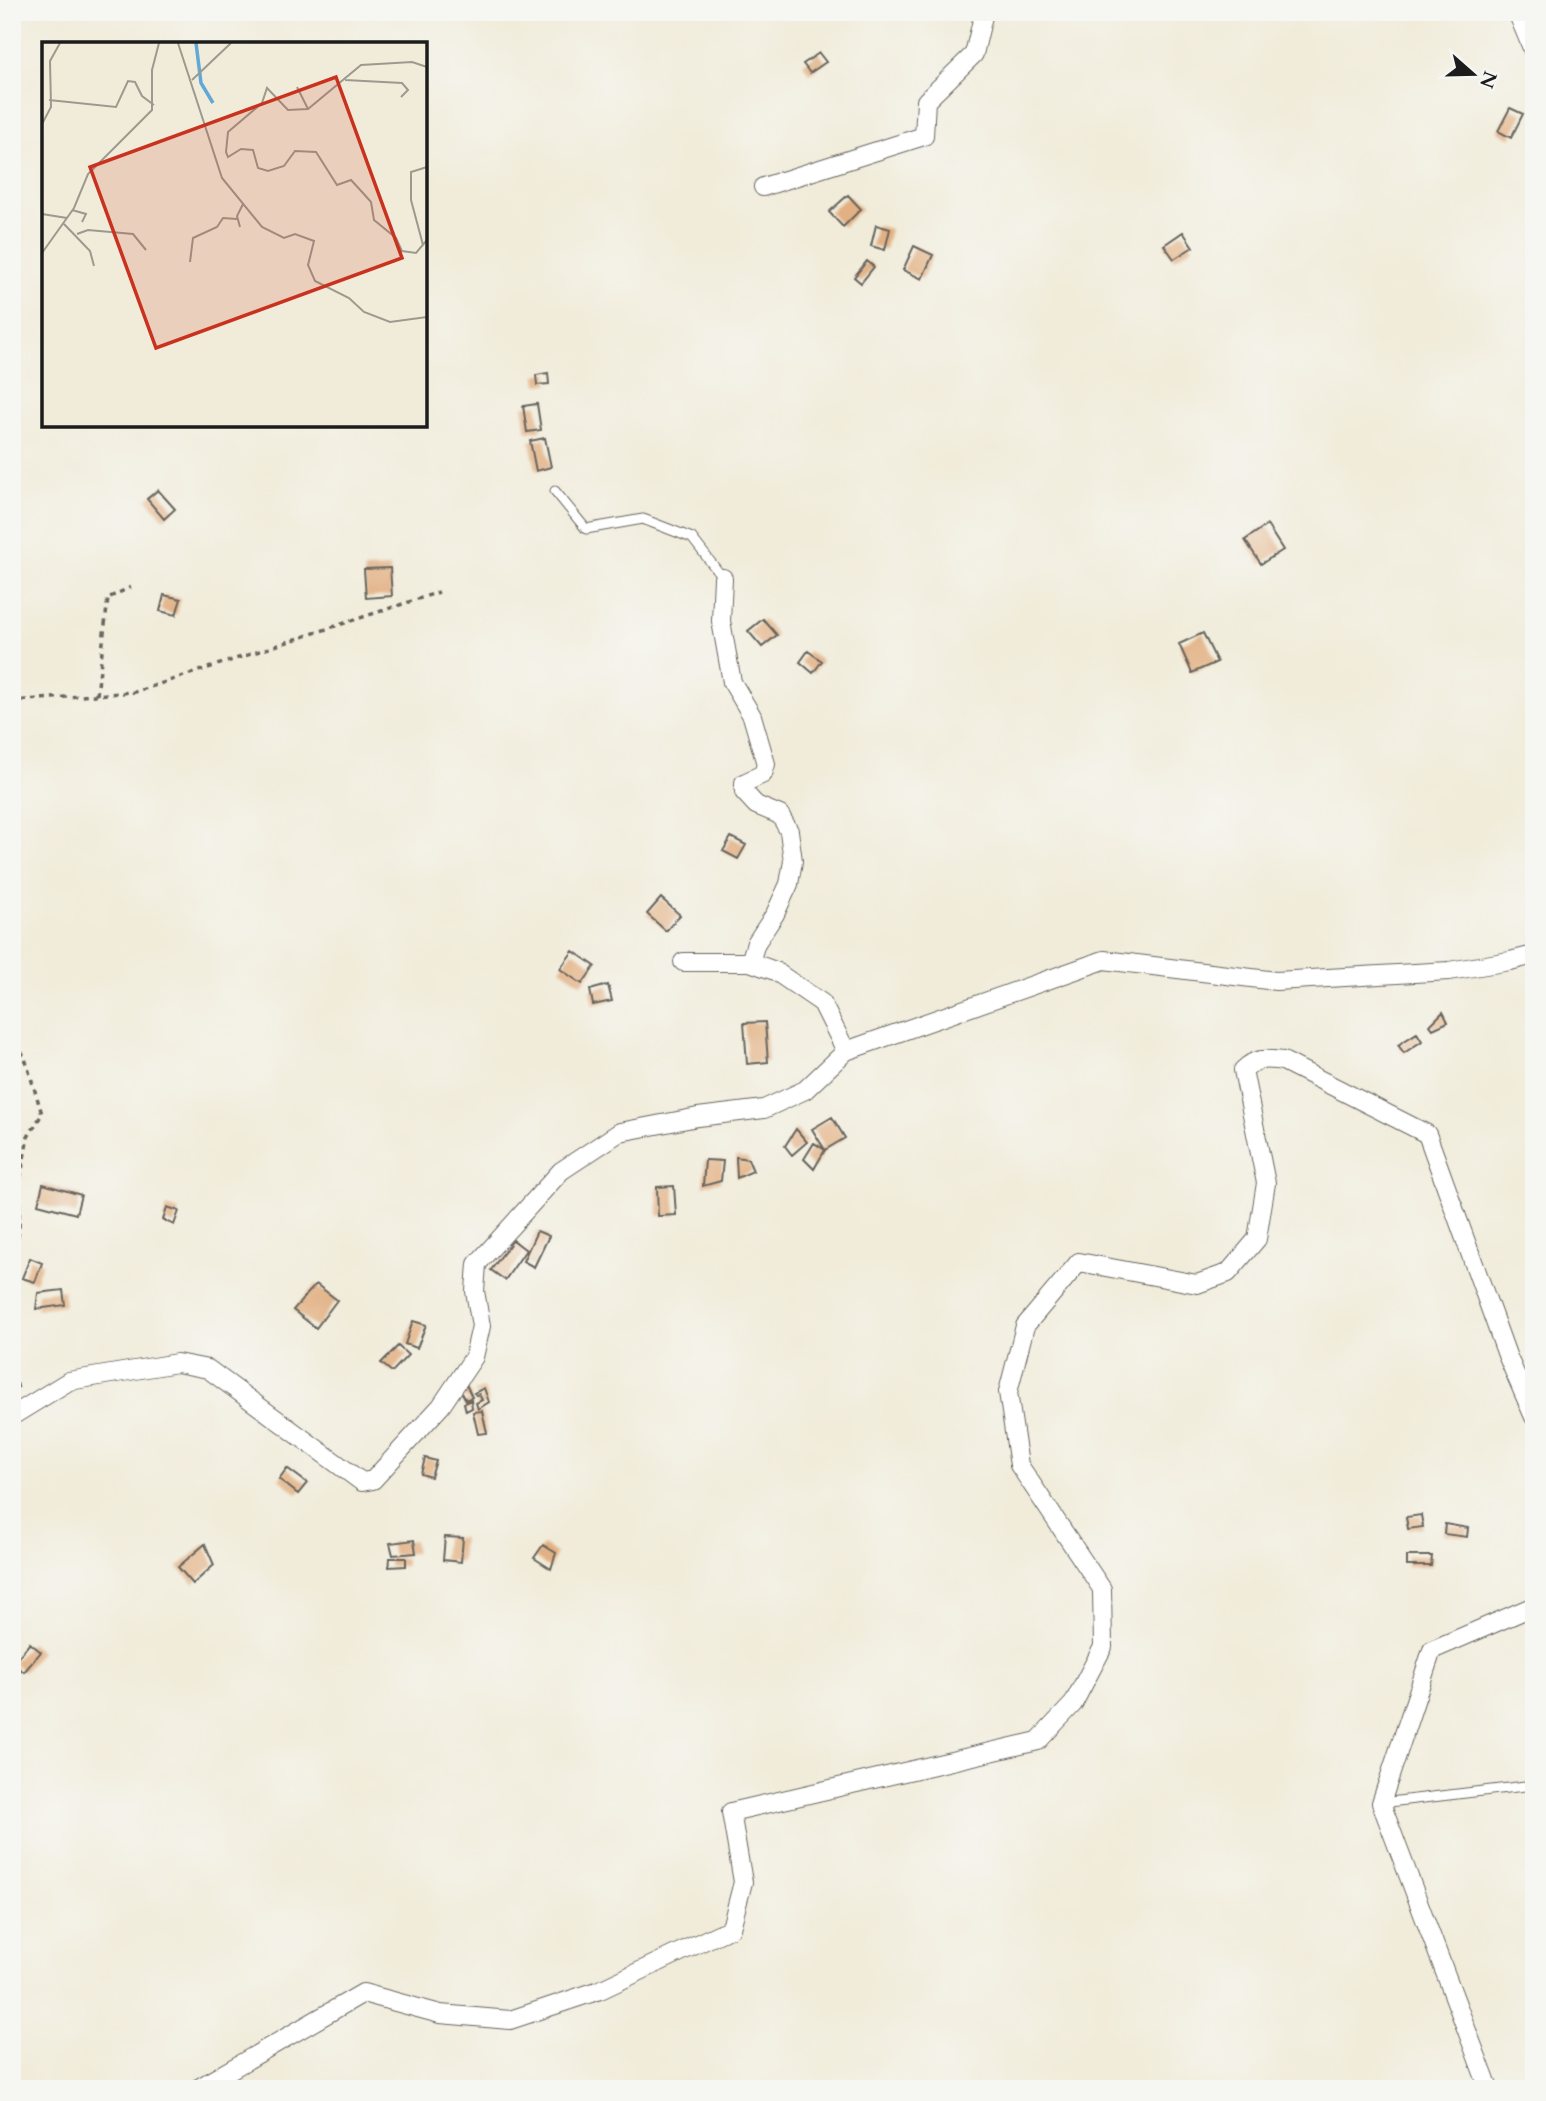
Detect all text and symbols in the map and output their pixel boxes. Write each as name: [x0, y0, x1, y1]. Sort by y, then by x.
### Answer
north arrow: [1438, 38, 1508, 108]
inset map: [42, 42, 427, 427]
text: N: [1473, 67, 1503, 92]

